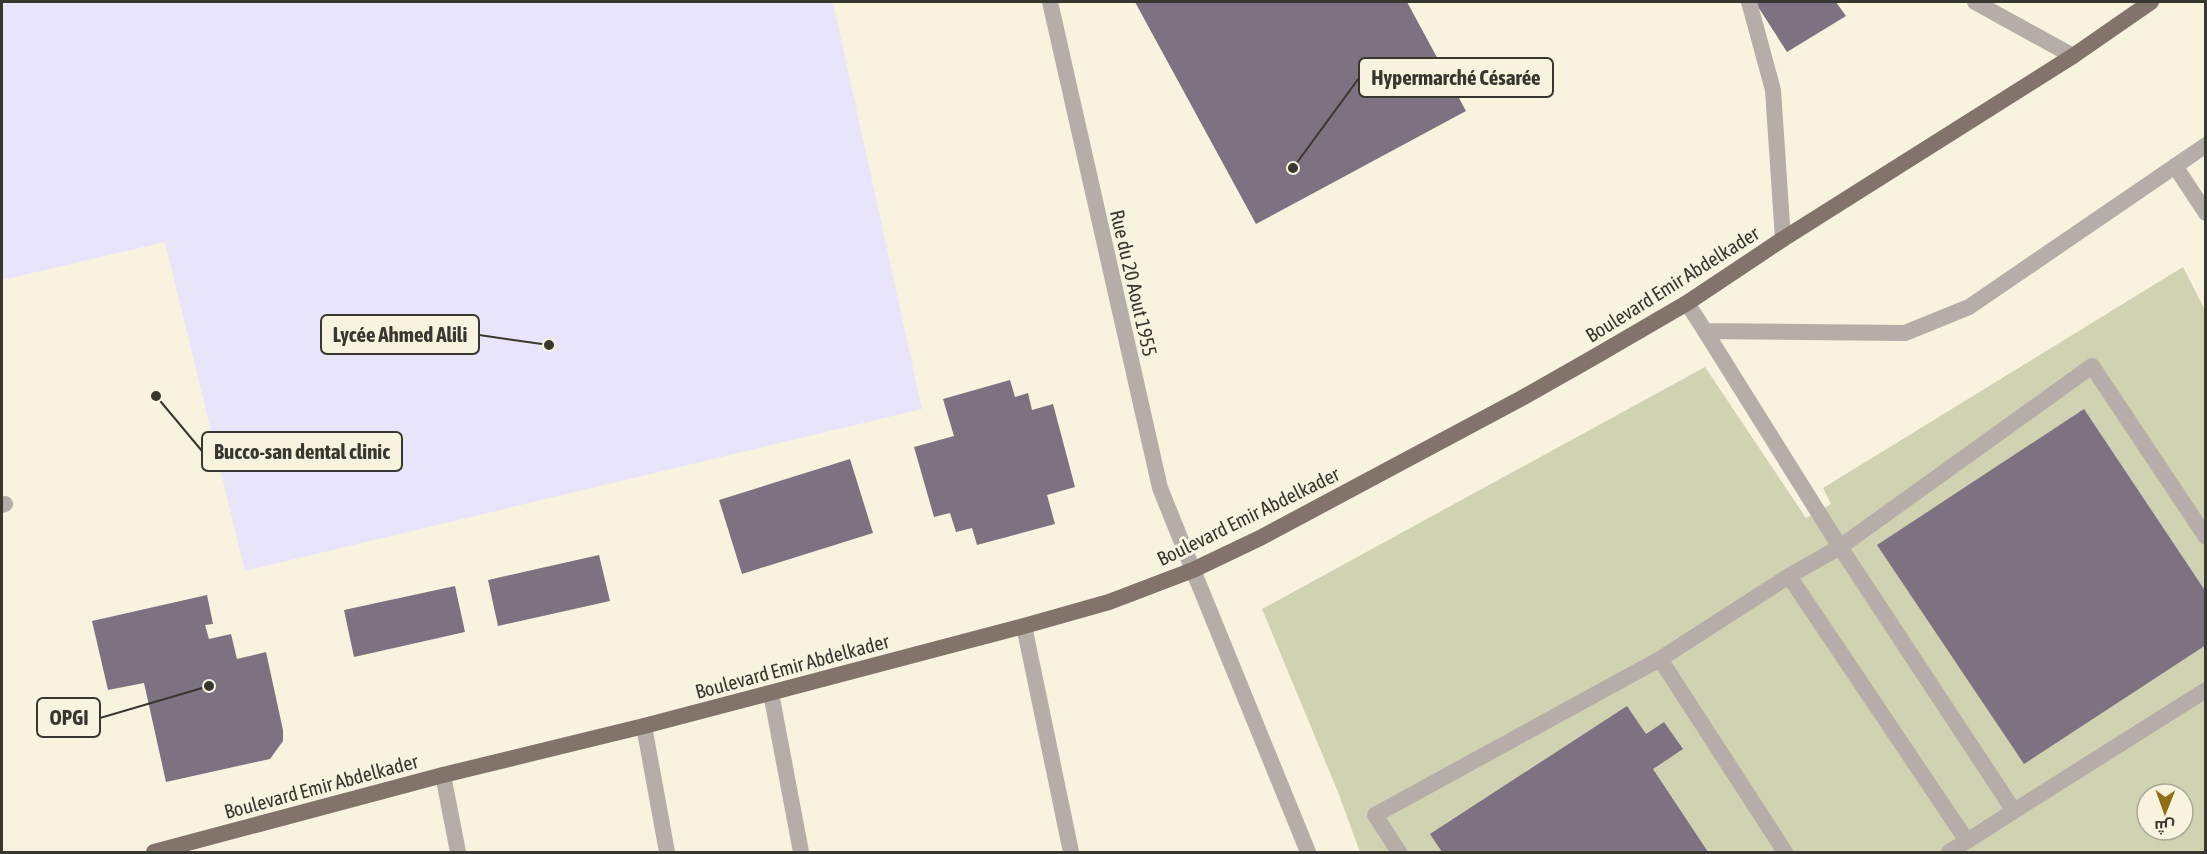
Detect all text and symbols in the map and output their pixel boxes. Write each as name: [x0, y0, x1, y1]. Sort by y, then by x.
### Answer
callout: Hypermarché Césarée: [1359, 58, 1553, 97]
text: Hypermarché Césarée: [1371, 65, 1541, 89]
street label: Rue du 20 Aout 1955: [1106, 207, 1162, 359]
street label: Boulevard Emir Abdelkader: [1581, 221, 1764, 347]
callout: Lycée Ahmed Alili: [321, 315, 479, 354]
text: Lycée Ahmed Alili: [333, 322, 467, 346]
callout: Bucco-san dental clinic: [202, 432, 402, 471]
text: Bucco-san dental clinic: [214, 439, 390, 463]
street label: Boulevard Emir Abdelkader: [1153, 461, 1344, 570]
street label: Boulevard Emir Abdelkader: [693, 629, 893, 703]
callout: OPGI: [37, 698, 100, 737]
text: OPGI: [49, 705, 89, 729]
street label: Boulevard Emir Abdelkader: [222, 749, 422, 823]
north arrow: [2135, 782, 2195, 842]
text: ش: [2154, 817, 2175, 836]

